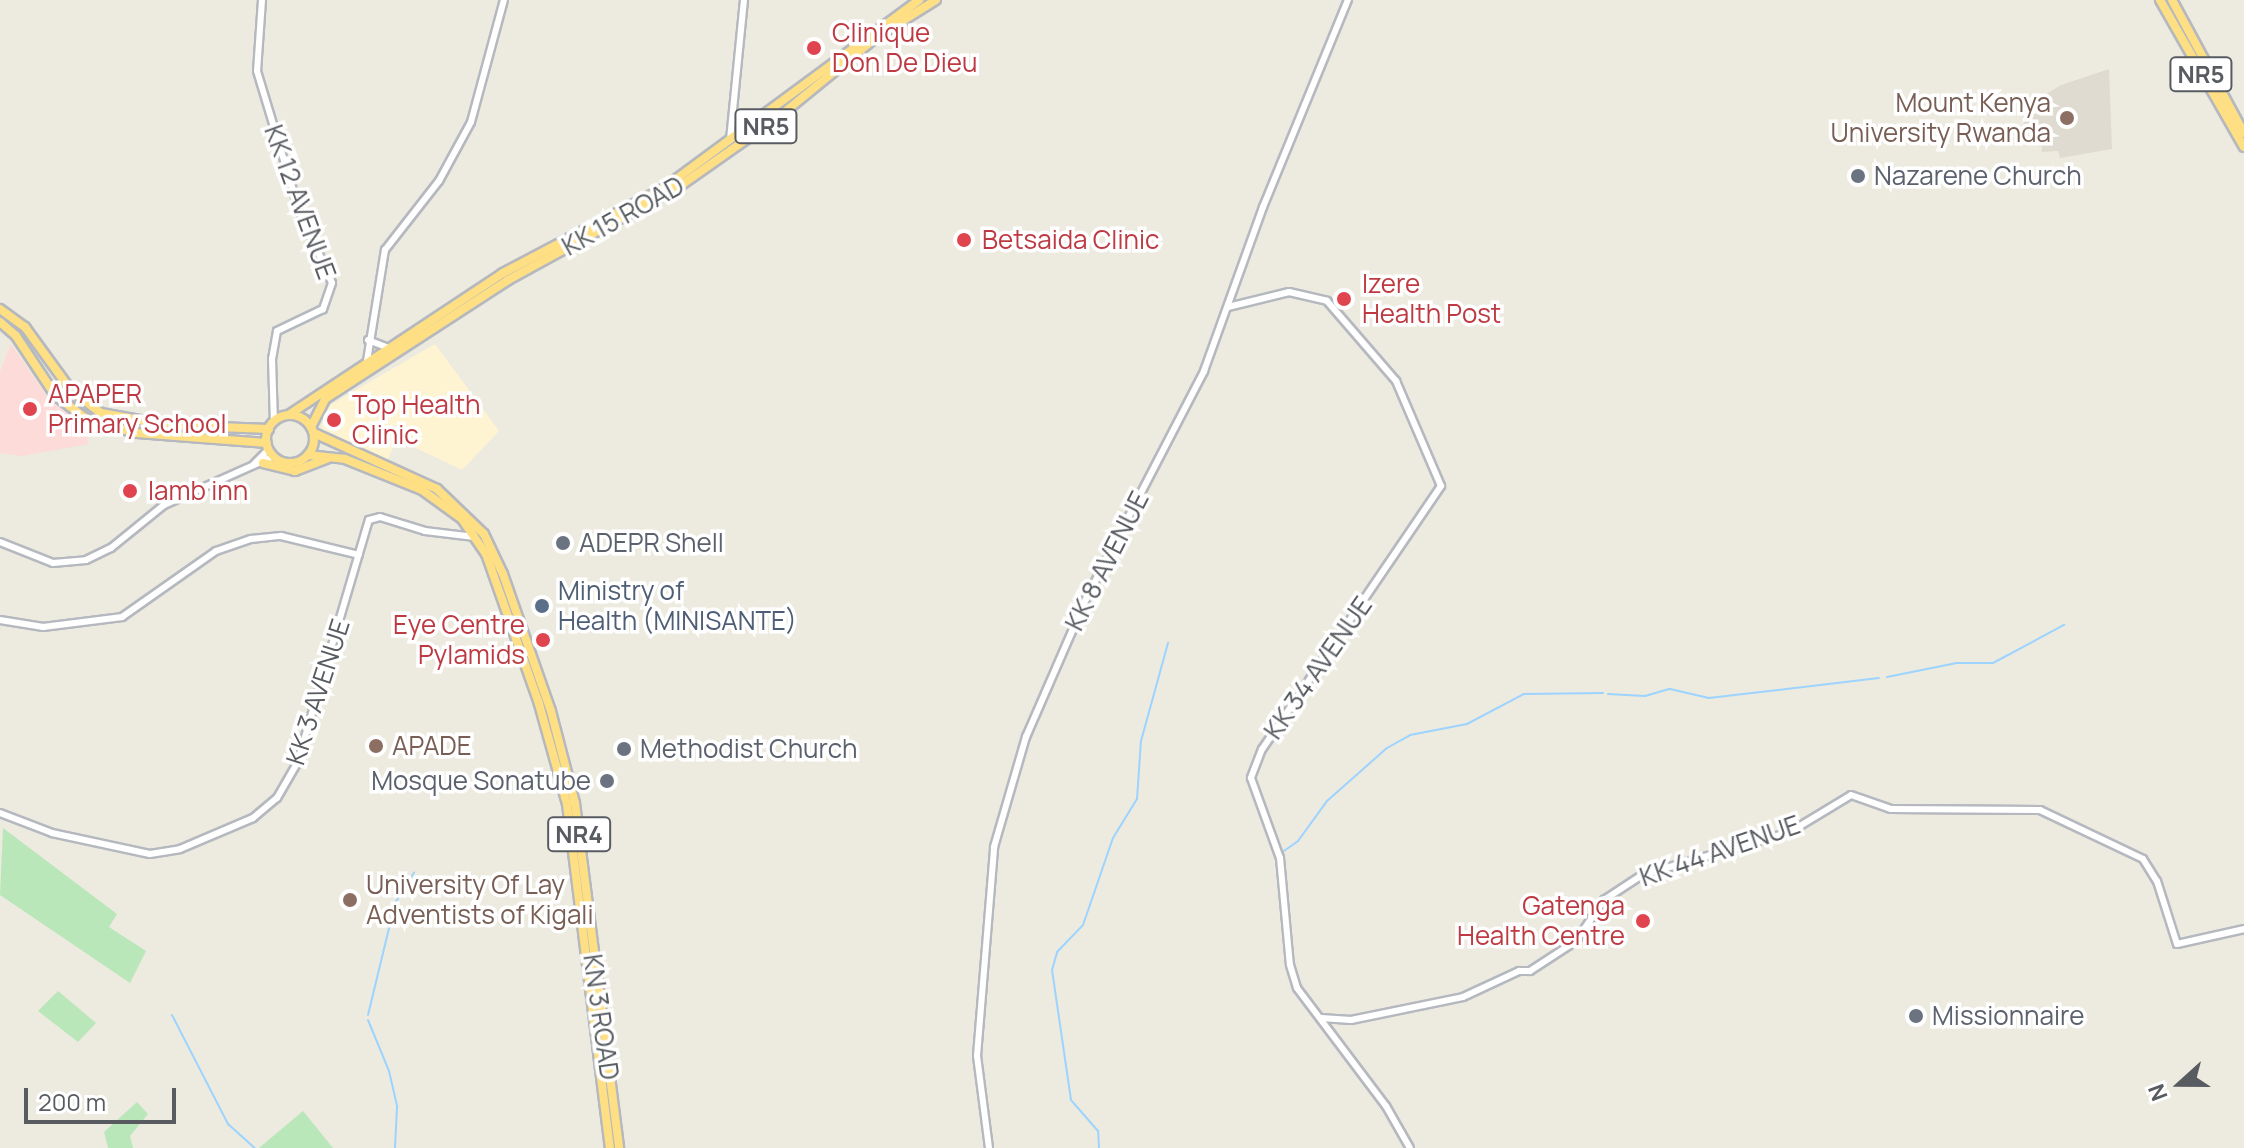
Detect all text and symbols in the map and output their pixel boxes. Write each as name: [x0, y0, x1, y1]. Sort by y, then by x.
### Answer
place label: Clinique Don De Dieu: [832, 17, 978, 78]
marker: Clinique Don De Dieu: [803, 37, 825, 59]
road number: NR5: [2169, 54, 2233, 94]
place label: Mount Kenya University Rwanda: [1831, 87, 2051, 148]
road number: NR5: [734, 106, 798, 146]
marker: Mount Kenya University Rwanda: [2058, 109, 2076, 127]
street label: KK 12 AVENUE: [258, 120, 342, 284]
place label: Nazarene Church: [1874, 160, 2082, 192]
marker: Nazarene Church: [1849, 167, 1867, 185]
street label: KK 15 ROAD: [556, 170, 690, 262]
place label: Betsaida Clinic: [982, 224, 1159, 256]
marker: Betsaida Clinic: [953, 229, 975, 251]
place label: Izere Health Post: [1362, 268, 1501, 330]
marker: Izere Health Post: [1333, 288, 1355, 310]
place label: APAPER Primary School: [48, 378, 226, 440]
place label: Top Health Clinic: [352, 389, 481, 450]
marker: APAPER Primary School: [19, 398, 41, 420]
marker: Top Health Clinic: [323, 409, 345, 431]
place label: lamb inn: [148, 475, 248, 507]
marker: lamb inn: [119, 480, 141, 502]
street label: KK 8 AVENUE: [1059, 486, 1155, 636]
place label: ADEPR Shell: [579, 527, 724, 559]
marker: ADEPR Shell: [554, 534, 572, 552]
place label: Ministry of Health (MINISANTE): [558, 575, 797, 636]
street label: KK 34 AVENUE: [1257, 591, 1379, 745]
marker: Ministry of Health (MINISANTE): [533, 597, 551, 615]
place label: Eye Centre Pylamids: [393, 609, 525, 670]
street label: KK 3 AVENUE: [280, 615, 356, 769]
marker: Eye Centre Pylamids: [532, 629, 554, 651]
place label: APADE: [392, 730, 472, 762]
place label: Methodist Church: [640, 733, 857, 765]
marker: APADE: [367, 737, 385, 755]
marker: Methodist Church: [615, 740, 633, 758]
place label: Mosque Sonatube: [371, 765, 591, 797]
marker: Mosque Sonatube: [598, 772, 616, 790]
street label: KK 44 AVENUE: [1635, 809, 1805, 893]
road number: NR4: [547, 814, 611, 854]
place label: University Of Lay Adventists of Kigali: [366, 869, 593, 930]
place label: Gatenga Health Centre: [1457, 890, 1625, 952]
marker: University Of Lay Adventists of Kigali: [341, 891, 359, 909]
marker: Gatenga Health Centre: [1632, 910, 1654, 932]
street label: KN 3 ROAD: [577, 952, 625, 1082]
place label: Missionnaire: [1932, 1000, 2084, 1032]
marker: Missionnaire: [1907, 1007, 1925, 1025]
north arrow: [2140, 1044, 2220, 1124]
scale bar: [28, 1072, 180, 1122]
text: N: [2141, 1080, 2174, 1105]
text: 200 m: [38, 1085, 106, 1118]

